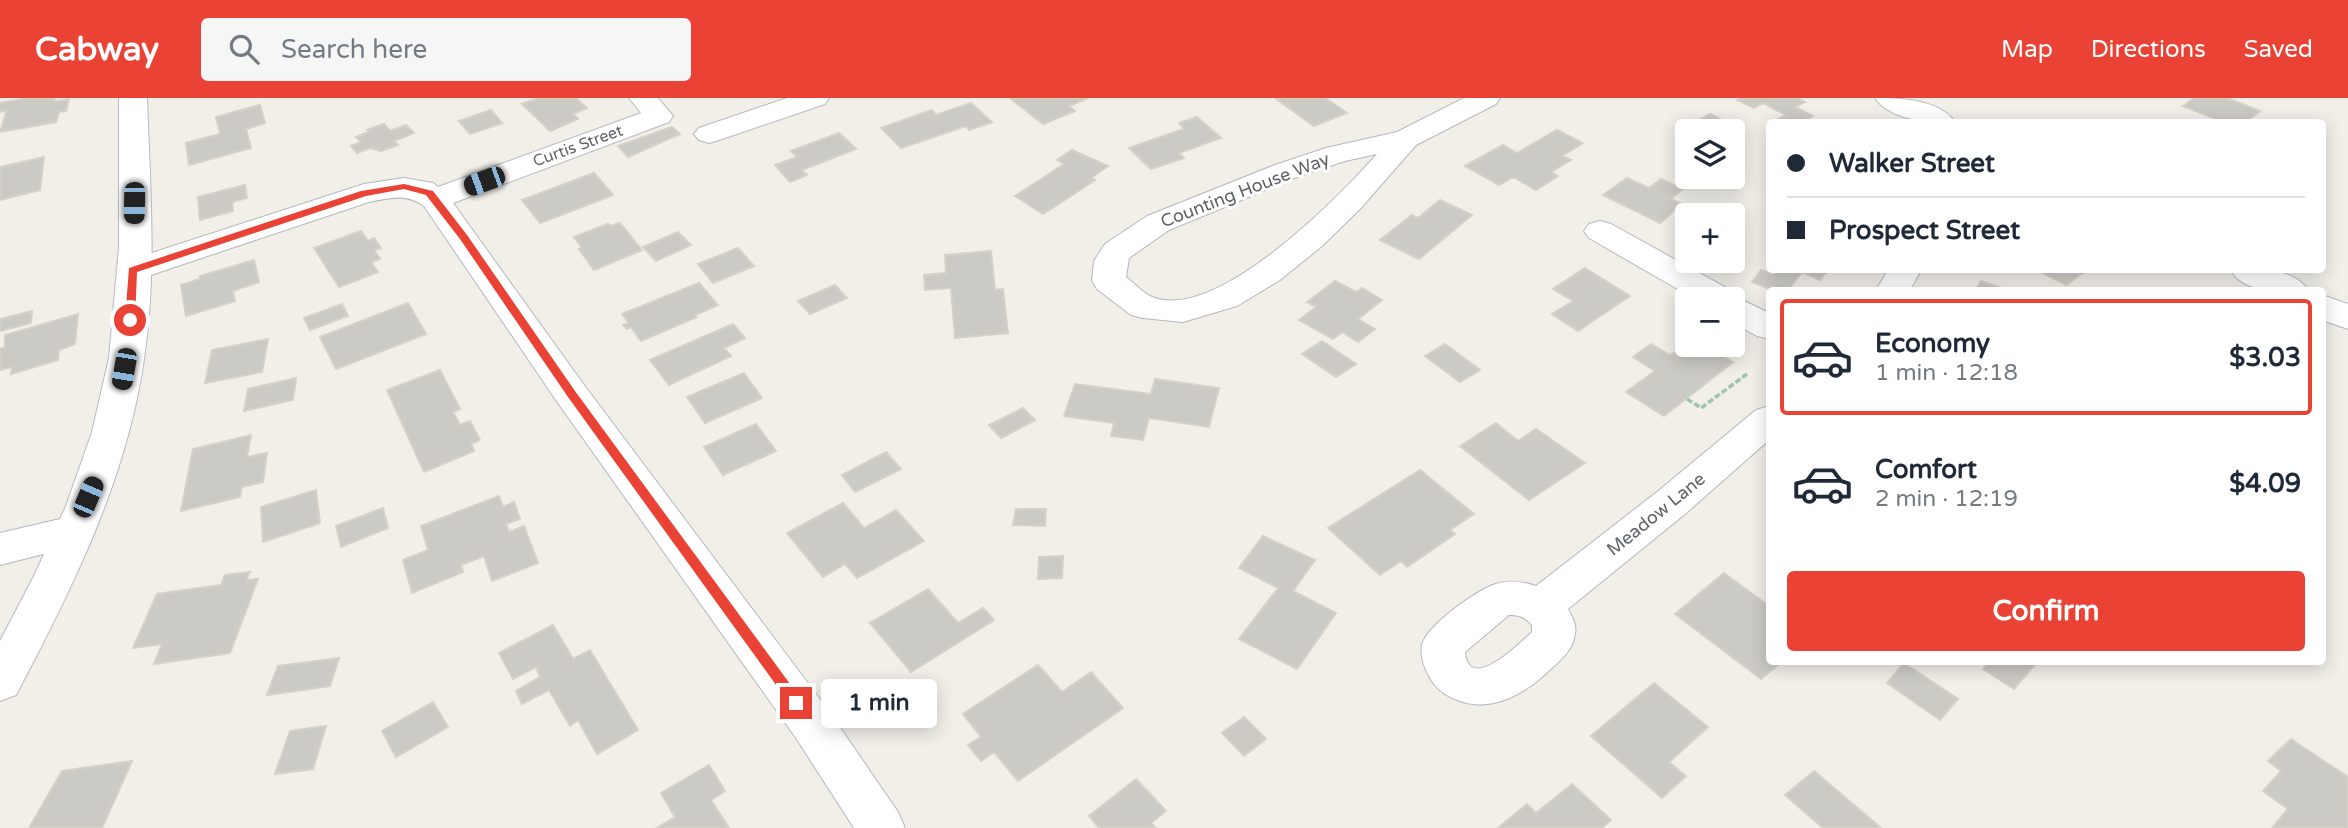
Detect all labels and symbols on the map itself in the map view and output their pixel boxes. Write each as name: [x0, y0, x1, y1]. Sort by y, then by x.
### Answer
street label: Curtis Street: [530, 120, 626, 172]
street label: Counting House Way: [1157, 148, 1333, 232]
car: [461, 164, 508, 198]
car: [124, 182, 145, 224]
route start: [114, 304, 146, 336]
car: [111, 346, 138, 392]
street label: Meadow Lane: [1602, 468, 1710, 560]
car: [71, 474, 106, 520]
callout: 1 min: [820, 678, 936, 728]
route end: [780, 687, 812, 719]

